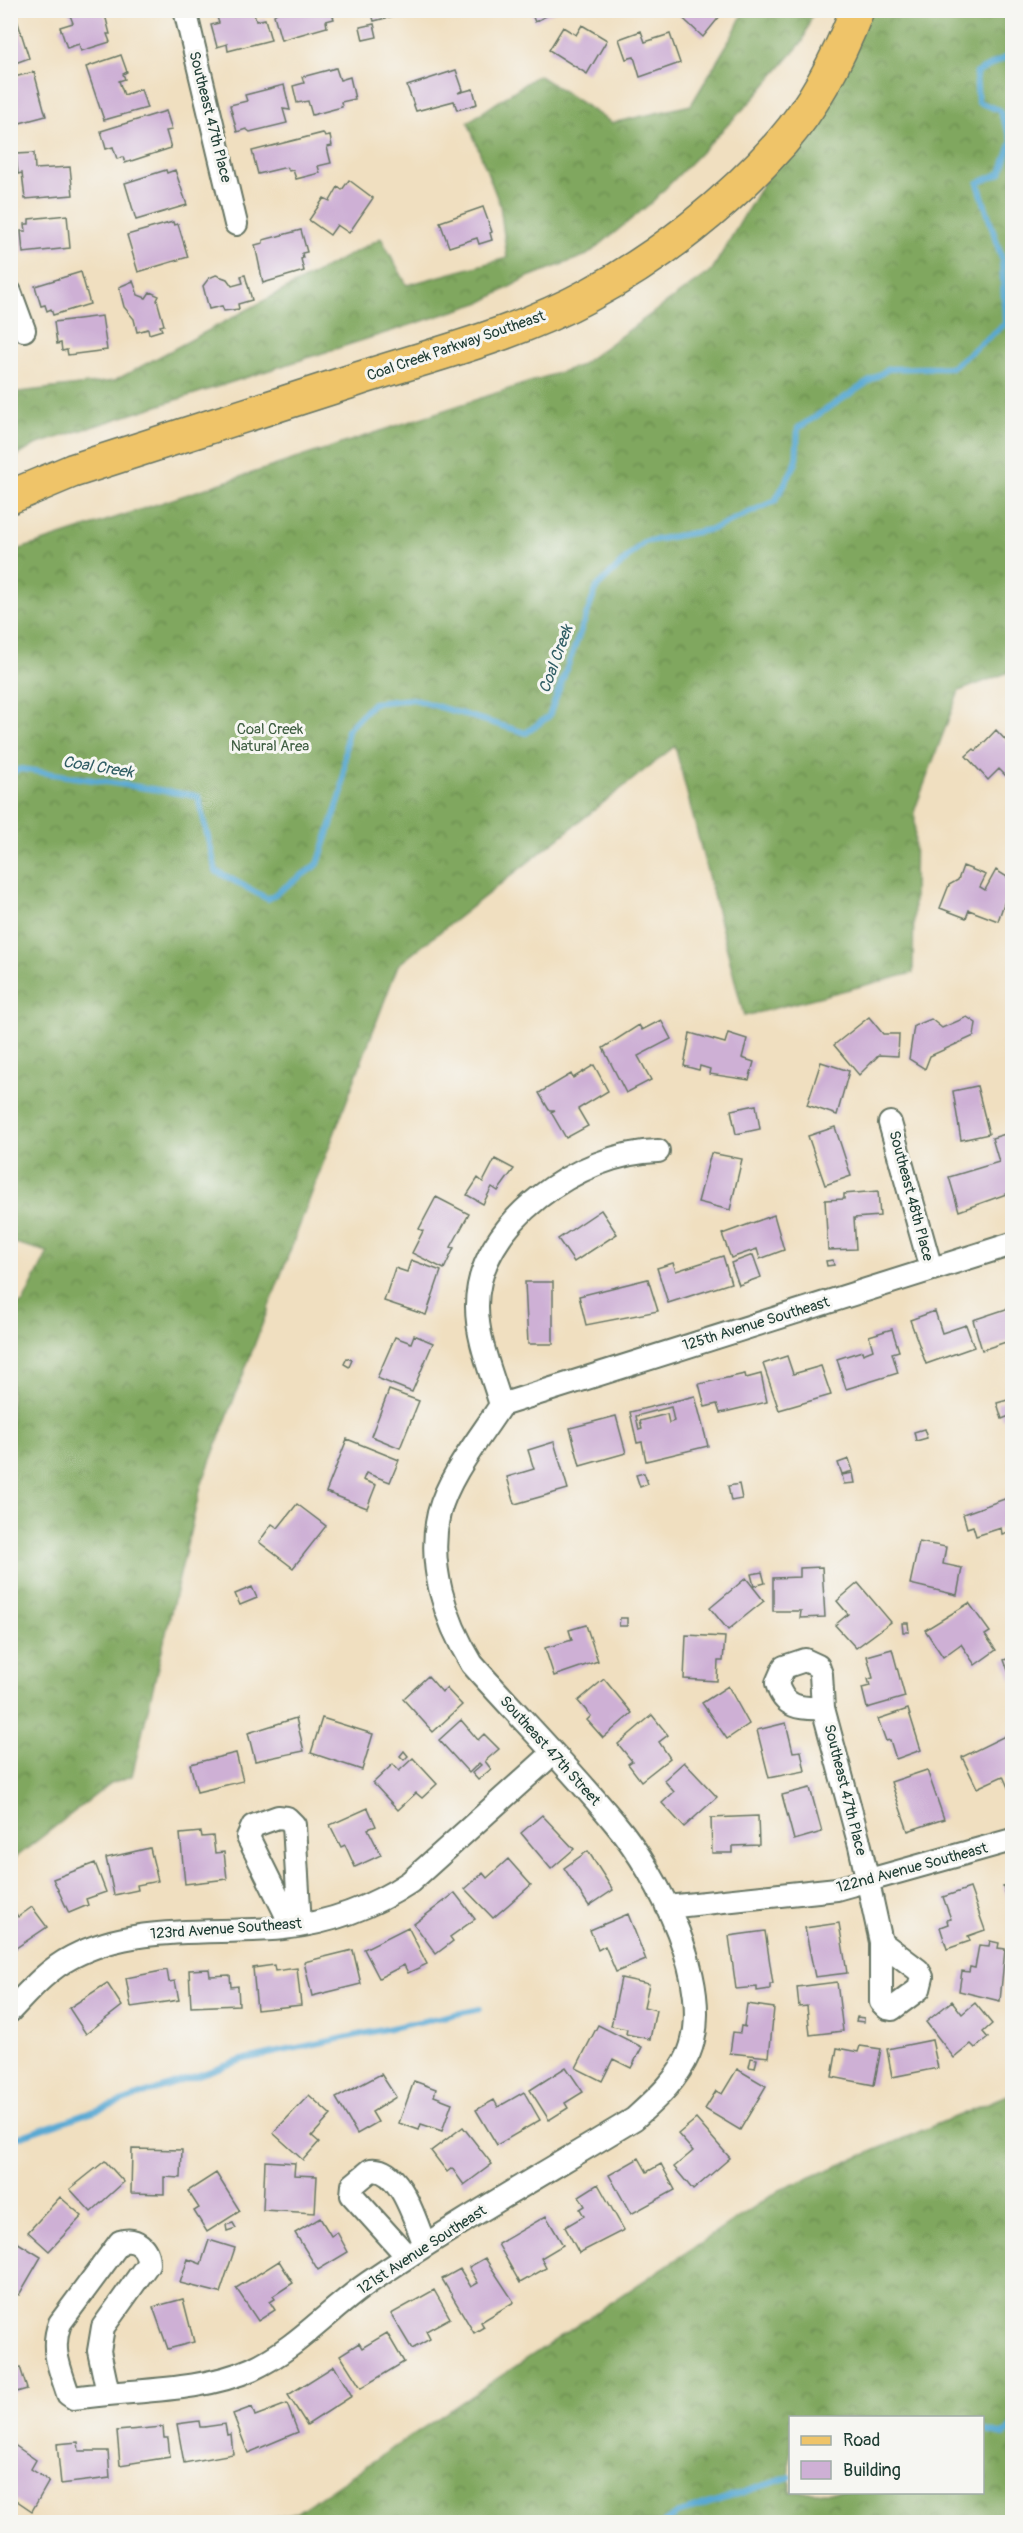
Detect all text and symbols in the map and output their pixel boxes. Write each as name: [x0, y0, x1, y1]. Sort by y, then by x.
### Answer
street label: Southeast 47th Place: [184, 49, 236, 185]
street label: Coal Creek Parkway Southeast: [364, 306, 549, 385]
water label: Coal Creek: [534, 621, 578, 696]
park label: Coal Creek Natural Area: [231, 720, 309, 756]
water label: Coal Creek: [61, 752, 136, 783]
street label: Southeast 48th Place: [884, 1129, 938, 1264]
street label: 125th Avenue Southeast: [680, 1292, 833, 1355]
street label: Southeast 47th Street: [496, 1692, 605, 1811]
street label: Southeast 47th Place: [819, 1722, 871, 1858]
street label: 122nd Avenue Southeast: [834, 1838, 991, 1897]
street label: 123rd Avenue Southeast: [150, 1914, 303, 1944]
street label: 121st Avenue Southeast: [354, 2201, 491, 2299]
legend: [789, 2416, 984, 2494]
text: Road: [843, 2429, 880, 2452]
text: Building: [843, 2459, 901, 2482]

